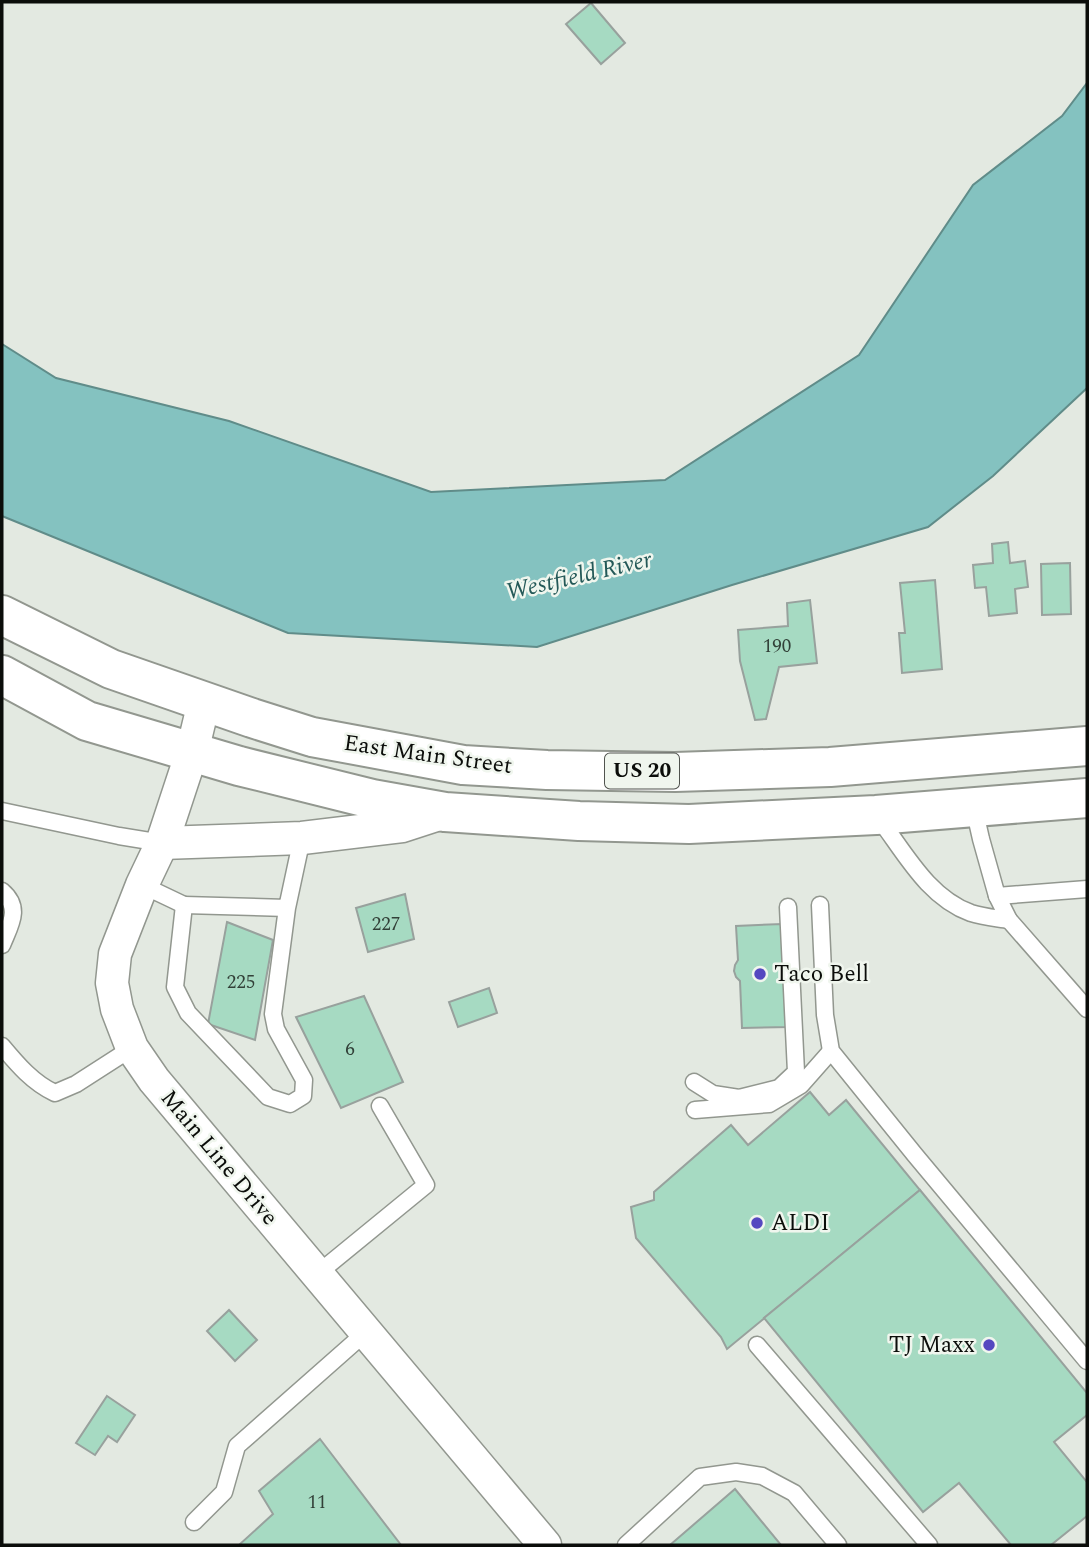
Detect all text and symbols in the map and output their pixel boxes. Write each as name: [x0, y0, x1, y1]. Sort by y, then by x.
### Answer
water label: Westfield River: [502, 542, 656, 610]
house number: 190: [763, 632, 791, 661]
street label: East Main Street: [341, 726, 515, 784]
road number: US 20: [605, 754, 679, 788]
house number: 227: [372, 910, 400, 939]
place label: Taco Bell: [774, 957, 869, 992]
marker: Taco Bell: [752, 966, 768, 982]
house number: 225: [227, 968, 255, 997]
house number: 6: [345, 1035, 355, 1064]
street label: Main Line Drive: [152, 1082, 286, 1234]
place label: ALDI: [771, 1206, 829, 1241]
marker: ALDI: [749, 1215, 765, 1231]
place label: TJ Maxx: [889, 1328, 975, 1363]
marker: TJ Maxx: [981, 1337, 997, 1353]
house number: 11: [307, 1488, 327, 1517]

